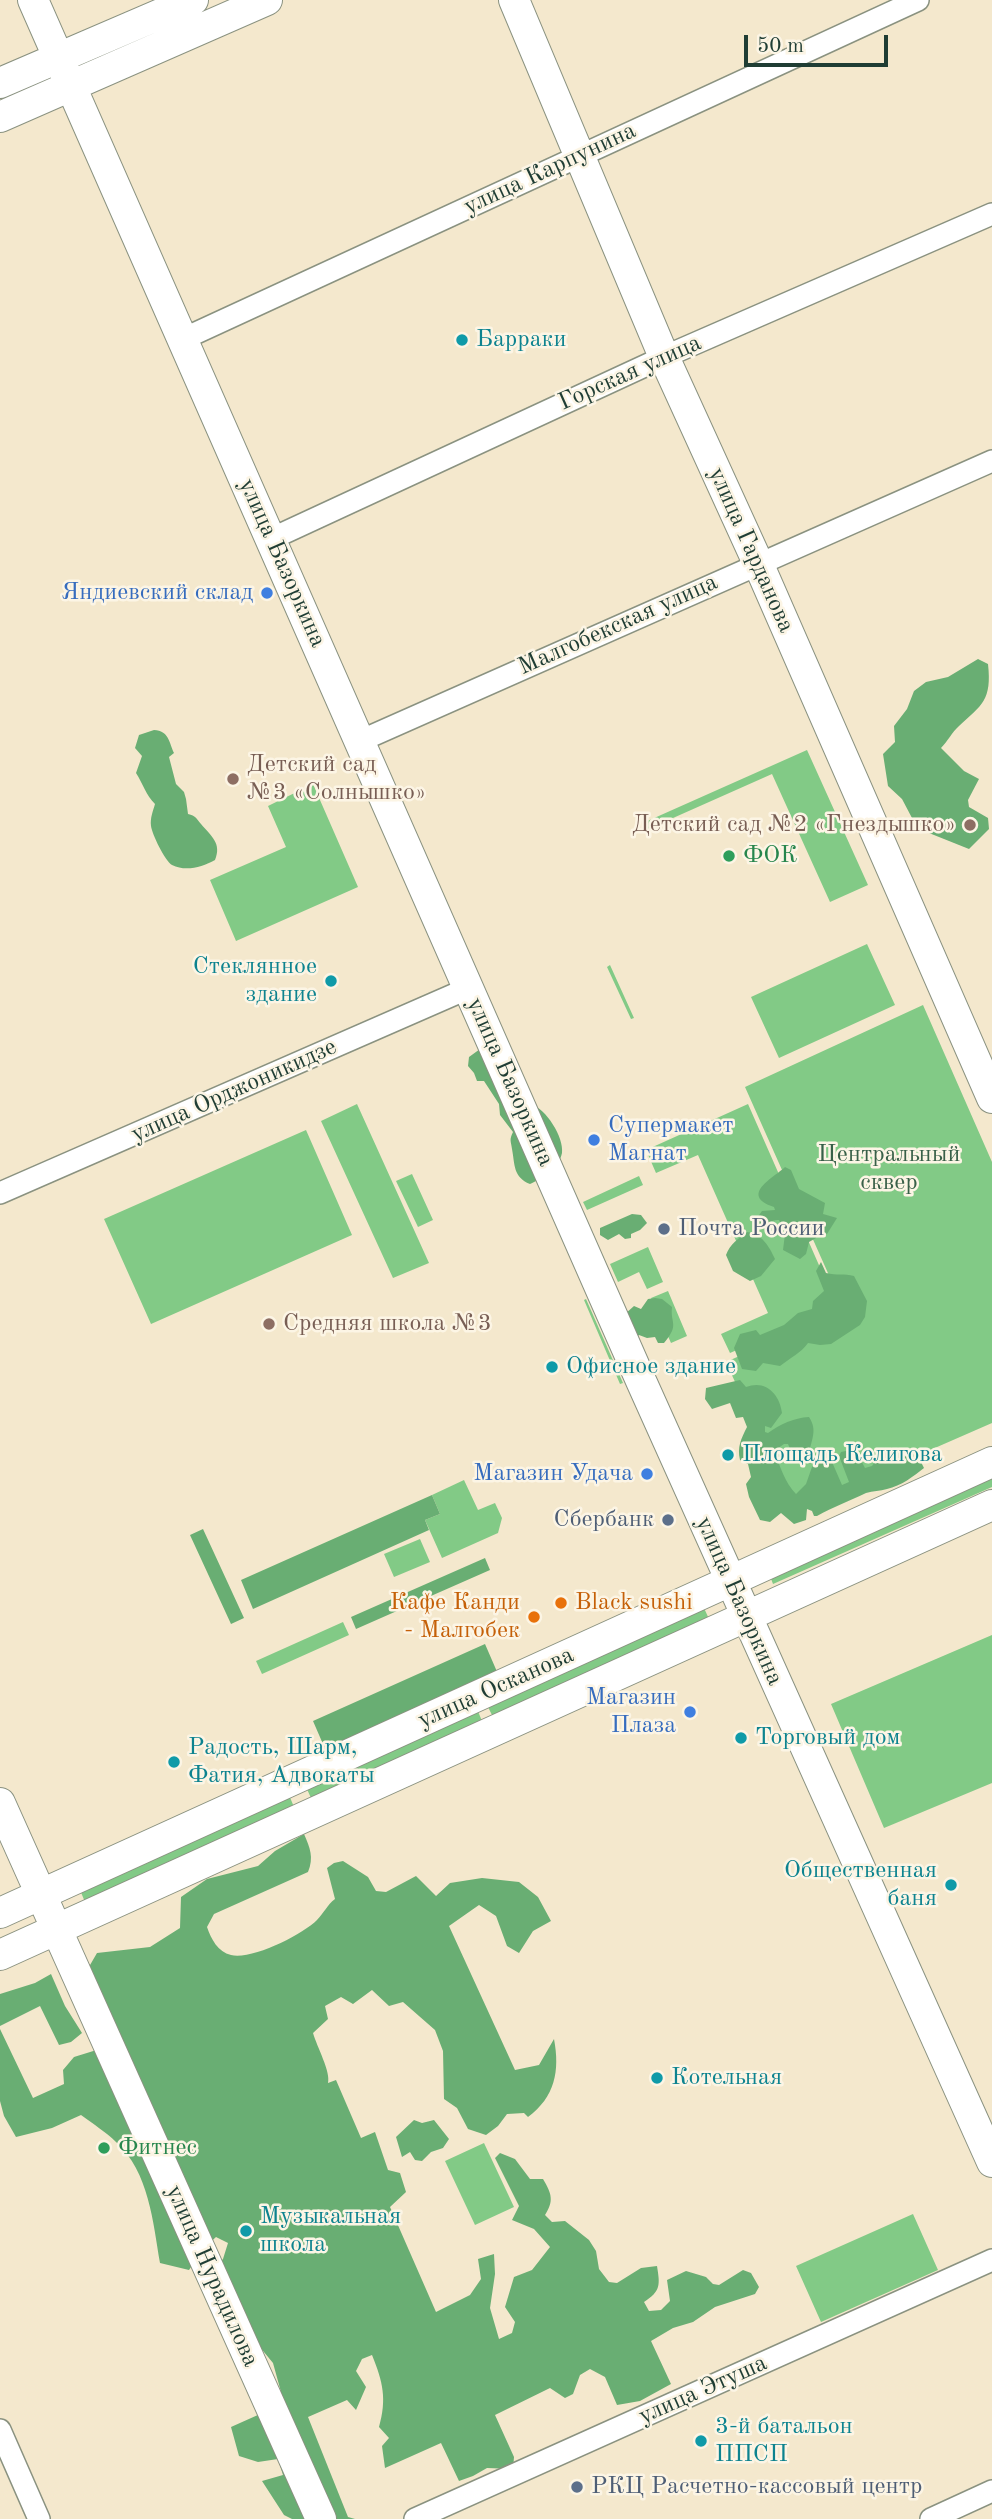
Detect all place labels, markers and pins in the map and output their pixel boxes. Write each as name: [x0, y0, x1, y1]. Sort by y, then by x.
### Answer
place label: Барраки: [476, 326, 567, 354]
marker: Барраки: [454, 332, 470, 348]
place label: Яндиевский склад: [61, 579, 253, 607]
marker: Яндиевский склад: [259, 585, 275, 601]
place label: Детский сад №3 «Солнышко»: [247, 751, 426, 807]
marker: Детский сад №3 «Солнышко»: [225, 771, 241, 787]
place label: Детский сад №2 «Гнездышко»: [632, 811, 956, 839]
marker: Детский сад №2 «Гнездышко»: [962, 817, 978, 833]
place label: ФОК: [743, 842, 797, 870]
marker: ФОК: [721, 848, 737, 864]
place label: Стеклянное здание: [193, 953, 317, 1009]
marker: Стеклянное здание: [323, 973, 339, 989]
place label: Супермакет Магнат: [608, 1112, 734, 1168]
marker: Супермакет Магнат: [586, 1132, 602, 1148]
place label: Почта России: [678, 1215, 824, 1243]
marker: Почта России: [656, 1221, 672, 1237]
place label: Средняя школа №3: [283, 1310, 492, 1338]
marker: Средняя школа №3: [261, 1316, 277, 1332]
place label: Офисное здание: [566, 1353, 736, 1381]
marker: Офисное здание: [544, 1359, 560, 1375]
place label: Площадь Келигова: [742, 1441, 943, 1469]
marker: Площадь Келигова: [720, 1447, 736, 1463]
place label: Магазин Удача: [473, 1460, 633, 1488]
marker: Магазин Удача: [639, 1466, 655, 1482]
place label: Сбербанк: [554, 1506, 654, 1534]
marker: Сбербанк: [660, 1512, 676, 1528]
place label: Кафе Канди - Малгобек: [390, 1589, 520, 1645]
place label: Black sushi: [575, 1589, 693, 1617]
marker: Black sushi: [553, 1595, 569, 1611]
marker: Кафе Канди - Малгобек: [526, 1609, 542, 1625]
place label: Магазин Плаза: [586, 1684, 676, 1740]
marker: Магазин Плаза: [682, 1704, 698, 1720]
place label: Торговый дом: [755, 1724, 900, 1752]
marker: Торговый дом: [733, 1730, 749, 1746]
place label: Радость, Шарм, Фатия, Адвокаты: [188, 1734, 375, 1790]
marker: Радость, Шарм, Фатия, Адвокаты: [166, 1754, 182, 1770]
place label: Общественная баня: [784, 1857, 937, 1913]
marker: Общественная баня: [943, 1877, 959, 1893]
place label: Котельная: [671, 2064, 782, 2092]
marker: Котельная: [649, 2070, 665, 2086]
place label: Фитнес: [118, 2134, 197, 2162]
marker: Фитнес: [96, 2140, 112, 2156]
place label: Музыкальная школа: [260, 2203, 401, 2259]
marker: Музыкальная школа: [238, 2223, 254, 2239]
place label: 3-й батальон ППСП: [715, 2413, 853, 2469]
marker: 3-й батальон ППСП: [693, 2433, 709, 2449]
place label: РКЦ Расчетно-кассовый центр: [591, 2473, 922, 2501]
marker: РКЦ Расчетно-кассовый центр: [569, 2479, 585, 2495]

